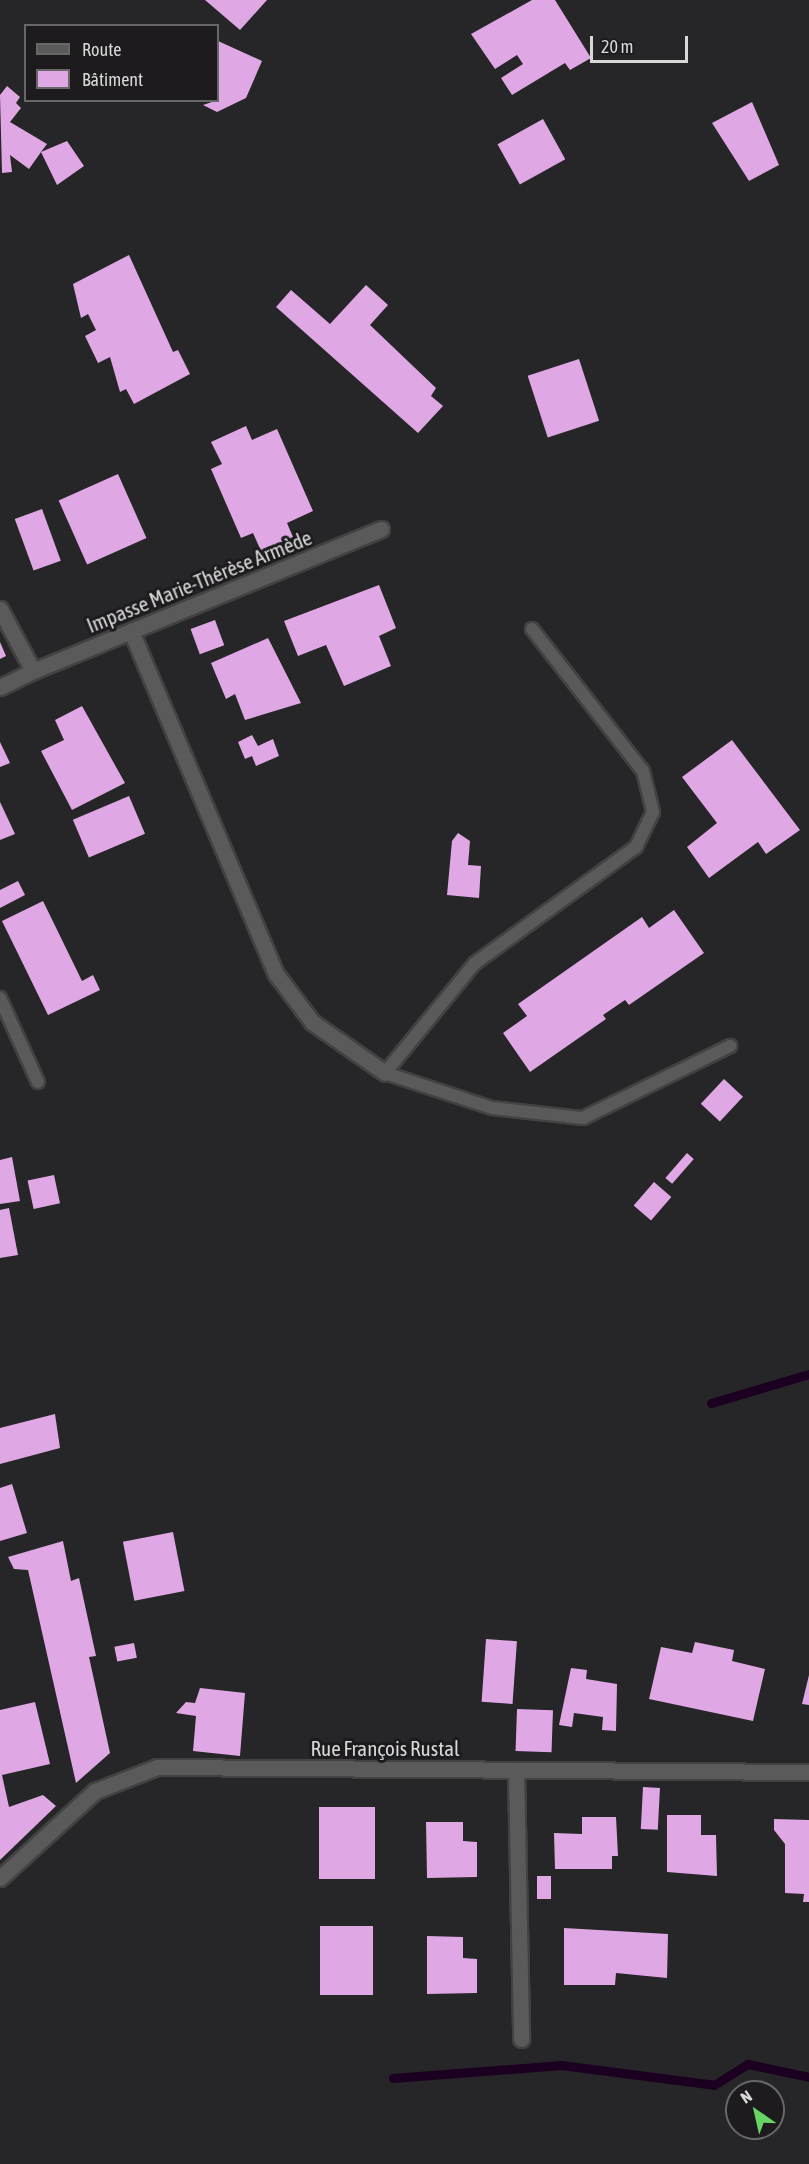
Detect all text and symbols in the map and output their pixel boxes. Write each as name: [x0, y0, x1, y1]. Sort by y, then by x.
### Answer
legend: [24, 24, 219, 102]
scale bar: [593, 24, 690, 62]
text: 20 m: [601, 36, 633, 57]
text: Route: [82, 39, 121, 60]
text: Bâtiment: [82, 69, 143, 90]
street label: Impasse Marie-Thérèse Armède: [83, 524, 315, 638]
street label: Rue François Rustal: [310, 1735, 460, 1761]
north arrow: [725, 2080, 785, 2140]
text: N: [737, 2087, 755, 2107]

